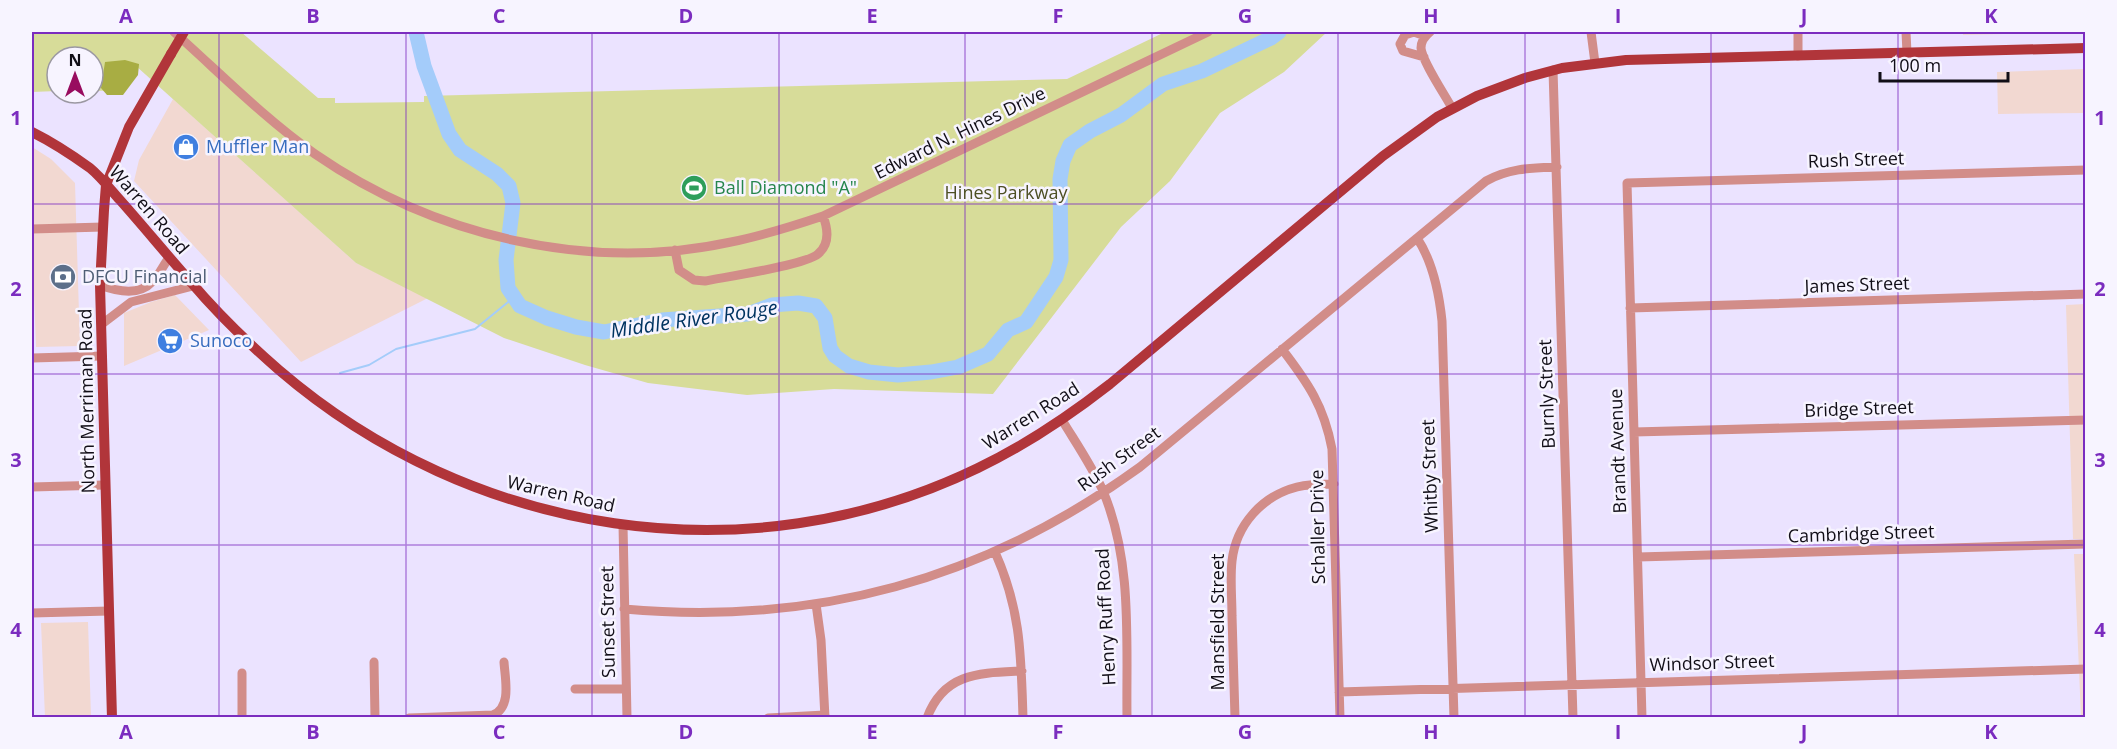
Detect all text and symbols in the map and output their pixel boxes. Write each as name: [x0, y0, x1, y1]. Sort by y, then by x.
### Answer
text: A: [119, 2, 133, 29]
text: B: [306, 2, 320, 29]
text: C: [493, 2, 506, 29]
text: D: [679, 2, 693, 29]
text: E: [866, 2, 878, 29]
text: F: [1053, 2, 1063, 29]
text: G: [1238, 2, 1252, 29]
text: H: [1423, 2, 1439, 29]
text: I: [1615, 2, 1621, 29]
text: J: [1799, 2, 1807, 29]
text: K: [1984, 2, 1998, 29]
north arrow: [45, 45, 105, 105]
scale bar: [1880, 45, 2008, 83]
text: N: [68, 49, 82, 71]
text: 100 m: [1889, 53, 1941, 77]
street label: Edward N. Hines Drive: [870, 80, 1049, 184]
text: 1: [10, 104, 22, 131]
text: 1: [2094, 104, 2106, 131]
shop icon: Muffler Man: [171, 132, 201, 162]
place label: Muffler Man: [206, 134, 309, 158]
street label: Rush Street: [1807, 145, 1905, 173]
street label: Warren Road: [105, 160, 195, 259]
sports icon: Ball Diamond "A": [679, 173, 709, 203]
place label: Ball Diamond "A": [714, 175, 857, 199]
park label: Hines Parkway: [945, 180, 1068, 204]
bank icon: DFCU Financial: [48, 262, 78, 292]
place label: DFCU Financial: [82, 264, 207, 288]
street label: James Street: [1802, 270, 1910, 298]
text: 2: [10, 275, 22, 302]
text: 2: [2094, 275, 2106, 302]
water label: Middle River Rouge: [609, 293, 779, 344]
street label: North Merriman Road: [72, 308, 100, 494]
supermarket icon: Sunoco: [155, 326, 185, 356]
place label: Sunoco: [190, 328, 252, 352]
street label: Burnly Street: [1532, 339, 1560, 449]
street label: Warren Road: [977, 376, 1084, 455]
street label: Brandt Avenue: [1603, 388, 1631, 514]
street label: Bridge Street: [1804, 394, 1914, 422]
street label: Whitby Street: [1415, 419, 1443, 533]
street label: Rush Street: [1072, 420, 1165, 496]
text: 3: [10, 446, 22, 473]
text: 3: [2094, 446, 2106, 473]
street label: Warren Road: [505, 469, 618, 517]
street label: Schaller Drive: [1304, 469, 1330, 585]
street label: Cambridge Street: [1787, 518, 1935, 548]
street label: Henry Ruff Road: [1089, 548, 1121, 686]
street label: Mansfield Street: [1205, 553, 1229, 691]
street label: Sunset Street: [594, 566, 620, 678]
text: 4: [10, 616, 22, 643]
text: 4: [2094, 616, 2106, 643]
street label: Windsor Street: [1649, 648, 1775, 676]
text: A: [119, 718, 133, 745]
text: B: [306, 718, 320, 745]
text: C: [493, 718, 506, 745]
text: D: [679, 718, 693, 745]
text: E: [866, 718, 878, 745]
text: F: [1053, 718, 1063, 745]
text: G: [1238, 718, 1252, 745]
text: H: [1423, 718, 1439, 745]
text: I: [1615, 718, 1621, 745]
text: J: [1799, 718, 1807, 745]
text: K: [1984, 718, 1998, 745]

